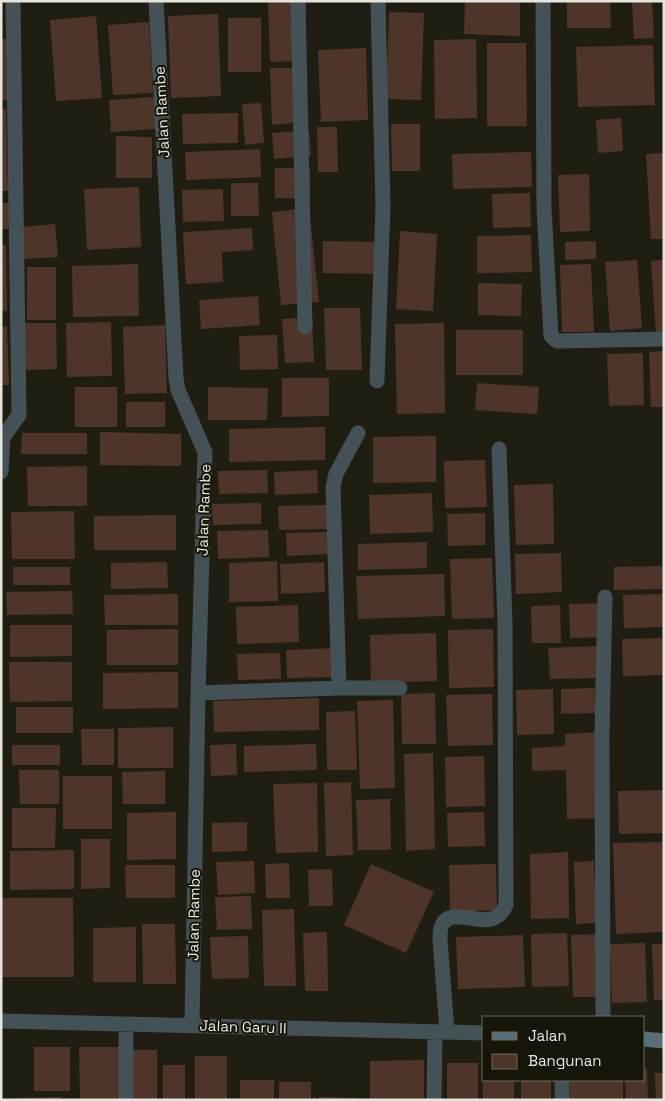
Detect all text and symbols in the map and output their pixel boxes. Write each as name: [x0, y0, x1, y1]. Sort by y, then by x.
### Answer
street label: Jalan Rambe: [150, 65, 173, 158]
street label: Jalan Rambe: [192, 464, 215, 556]
street label: Jalan Rambe: [183, 869, 204, 961]
street label: Jalan Garu II: [199, 1015, 287, 1038]
legend: [482, 1016, 645, 1081]
text: Jalan: [528, 1026, 567, 1045]
text: Bangunan: [528, 1051, 602, 1070]

